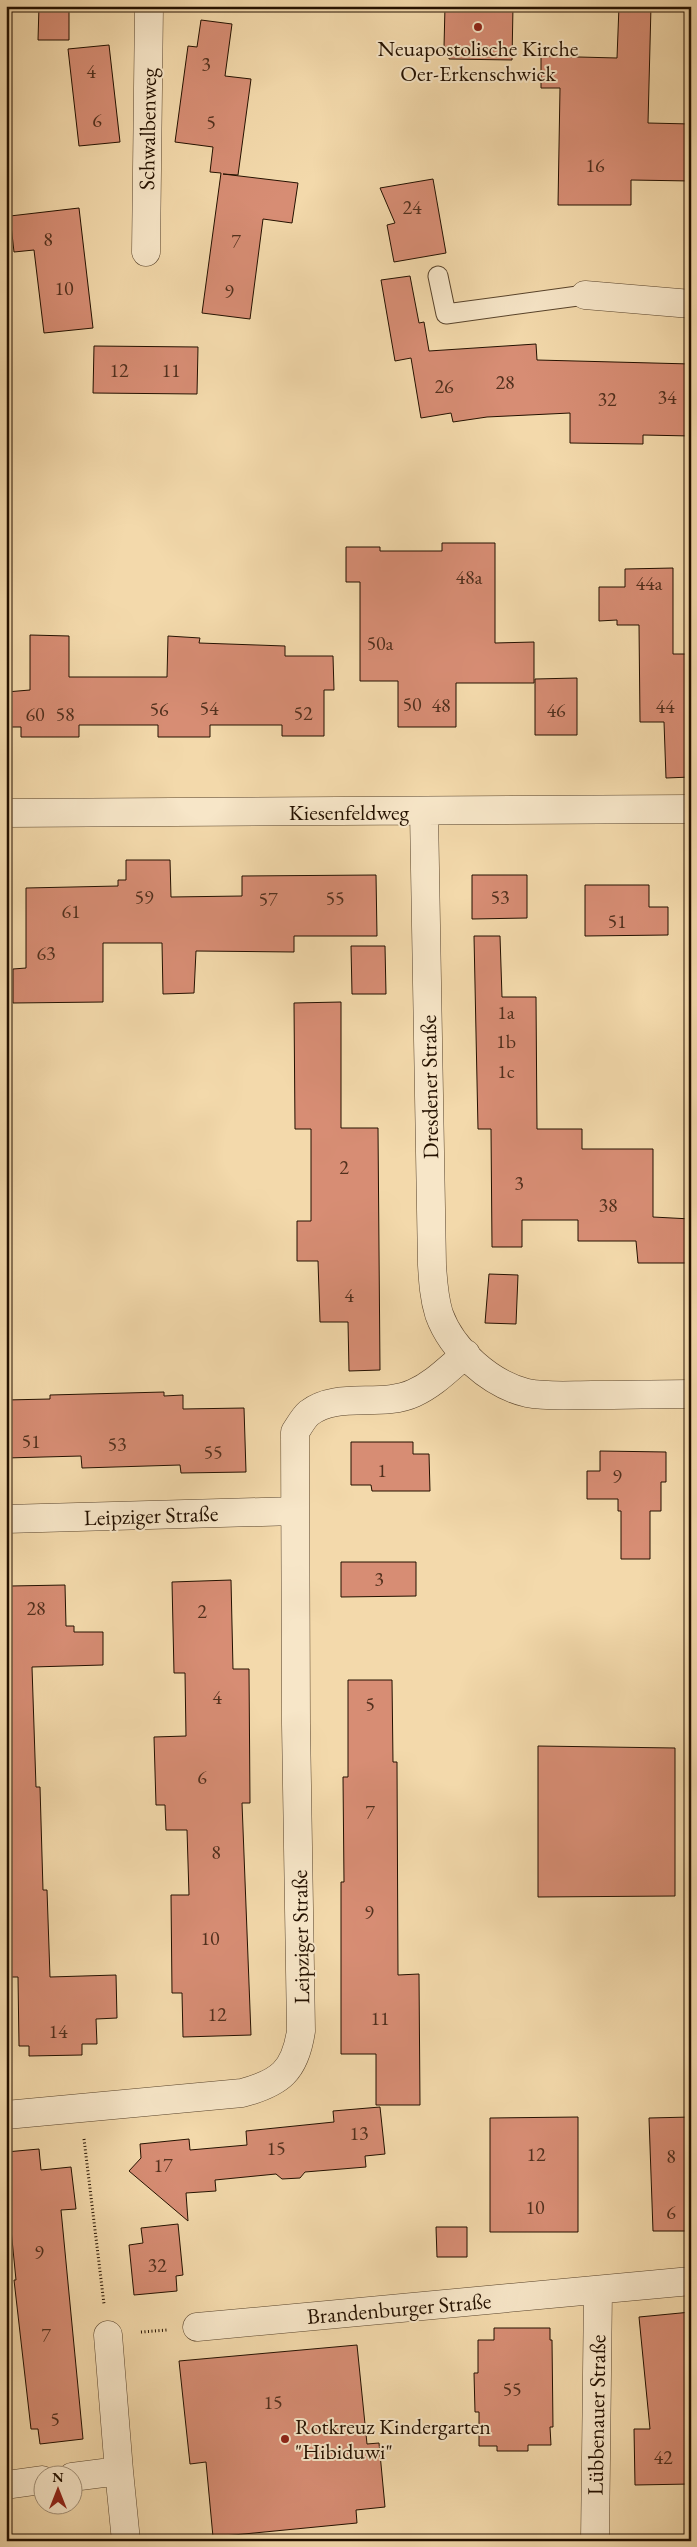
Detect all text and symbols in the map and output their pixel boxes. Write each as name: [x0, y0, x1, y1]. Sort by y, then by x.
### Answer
marker: Neuapostolische Kirche Oer-Erkenschwick: [472, 21, 484, 33]
place label: Neuapostolische Kirche Oer-Erkenschwick: [378, 34, 579, 88]
house number: 3: [201, 51, 211, 77]
house number: 4: [86, 58, 96, 84]
street label: Schwalbenweg: [132, 67, 163, 190]
house number: 6: [92, 107, 102, 133]
house number: 5: [206, 109, 216, 135]
house number: 16: [585, 152, 605, 178]
house number: 24: [402, 194, 422, 220]
house number: 8: [43, 226, 53, 252]
house number: 7: [231, 228, 241, 254]
house number: 10: [54, 275, 74, 301]
house number: 9: [224, 278, 234, 304]
house number: 12: [109, 357, 129, 383]
house number: 11: [161, 357, 181, 383]
house number: 28: [495, 369, 515, 395]
house number: 26: [434, 373, 454, 399]
house number: 34: [657, 384, 677, 410]
house number: 32: [597, 386, 617, 412]
house number: 48a: [455, 564, 483, 590]
house number: 44a: [635, 570, 663, 596]
house number: 50a: [366, 630, 394, 656]
house number: 50: [402, 691, 422, 717]
house number: 48: [431, 692, 451, 718]
house number: 44: [655, 693, 675, 719]
house number: 54: [199, 695, 219, 721]
house number: 56: [149, 696, 169, 722]
house number: 46: [546, 697, 566, 723]
house number: 52: [293, 700, 313, 726]
house number: 60: [25, 701, 45, 727]
house number: 58: [55, 701, 75, 727]
street label: Kiesenfeldweg: [289, 798, 410, 827]
house number: 59: [134, 884, 154, 910]
house number: 53: [490, 884, 510, 910]
house number: 55: [325, 885, 345, 911]
house number: 57: [258, 886, 278, 912]
house number: 61: [61, 898, 81, 924]
house number: 51: [607, 908, 627, 934]
house number: 63: [36, 940, 56, 966]
house number: 1a: [497, 999, 515, 1025]
street label: Dresdener Straße: [414, 1014, 445, 1159]
house number: 1b: [496, 1028, 516, 1054]
house number: 1c: [497, 1058, 515, 1084]
house number: 2: [339, 1154, 349, 1180]
house number: 3: [514, 1170, 524, 1196]
house number: 38: [598, 1192, 618, 1218]
house number: 4: [344, 1282, 354, 1308]
house number: 51: [21, 1428, 41, 1454]
house number: 53: [107, 1431, 127, 1457]
house number: 55: [203, 1439, 223, 1465]
house number: 1: [377, 1457, 387, 1483]
house number: 9: [612, 1463, 622, 1489]
street label: Leipziger Straße: [83, 1499, 219, 1532]
house number: 3: [374, 1566, 384, 1592]
house number: 28: [26, 1595, 46, 1621]
house number: 2: [197, 1598, 207, 1624]
house number: 4: [212, 1684, 222, 1710]
house number: 5: [365, 1691, 375, 1717]
house number: 6: [197, 1764, 207, 1790]
house number: 7: [365, 1799, 375, 1825]
house number: 8: [211, 1839, 221, 1865]
street label: Leipziger Straße: [285, 1869, 316, 2004]
house number: 9: [364, 1899, 374, 1925]
house number: 10: [200, 1925, 220, 1951]
house number: 12: [207, 2001, 227, 2027]
house number: 11: [370, 2005, 390, 2031]
house number: 14: [48, 2018, 68, 2044]
house number: 13: [349, 2120, 369, 2146]
house number: 15: [266, 2135, 286, 2161]
house number: 12: [526, 2141, 546, 2167]
house number: 8: [666, 2143, 676, 2169]
house number: 17: [153, 2152, 173, 2178]
house number: 10: [525, 2194, 545, 2220]
house number: 6: [666, 2199, 676, 2225]
house number: 9: [34, 2239, 44, 2265]
house number: 32: [147, 2252, 167, 2278]
street label: Brandenburger Straße: [306, 2286, 493, 2331]
house number: 7: [41, 2322, 51, 2348]
street label: Lübbenauer Straße: [581, 2334, 612, 2496]
house number: 55: [502, 2376, 522, 2402]
house number: 15: [263, 2389, 283, 2415]
house number: 5: [50, 2406, 60, 2432]
place label: Rotkreuz Kindergarten "Hibiduwi": [295, 2412, 491, 2466]
marker: Rotkreuz Kindergarten "Hibiduwi": [279, 2433, 291, 2445]
house number: 42: [653, 2444, 673, 2470]
north arrow: [32, 2464, 82, 2514]
text: N: [52, 2468, 64, 2486]

